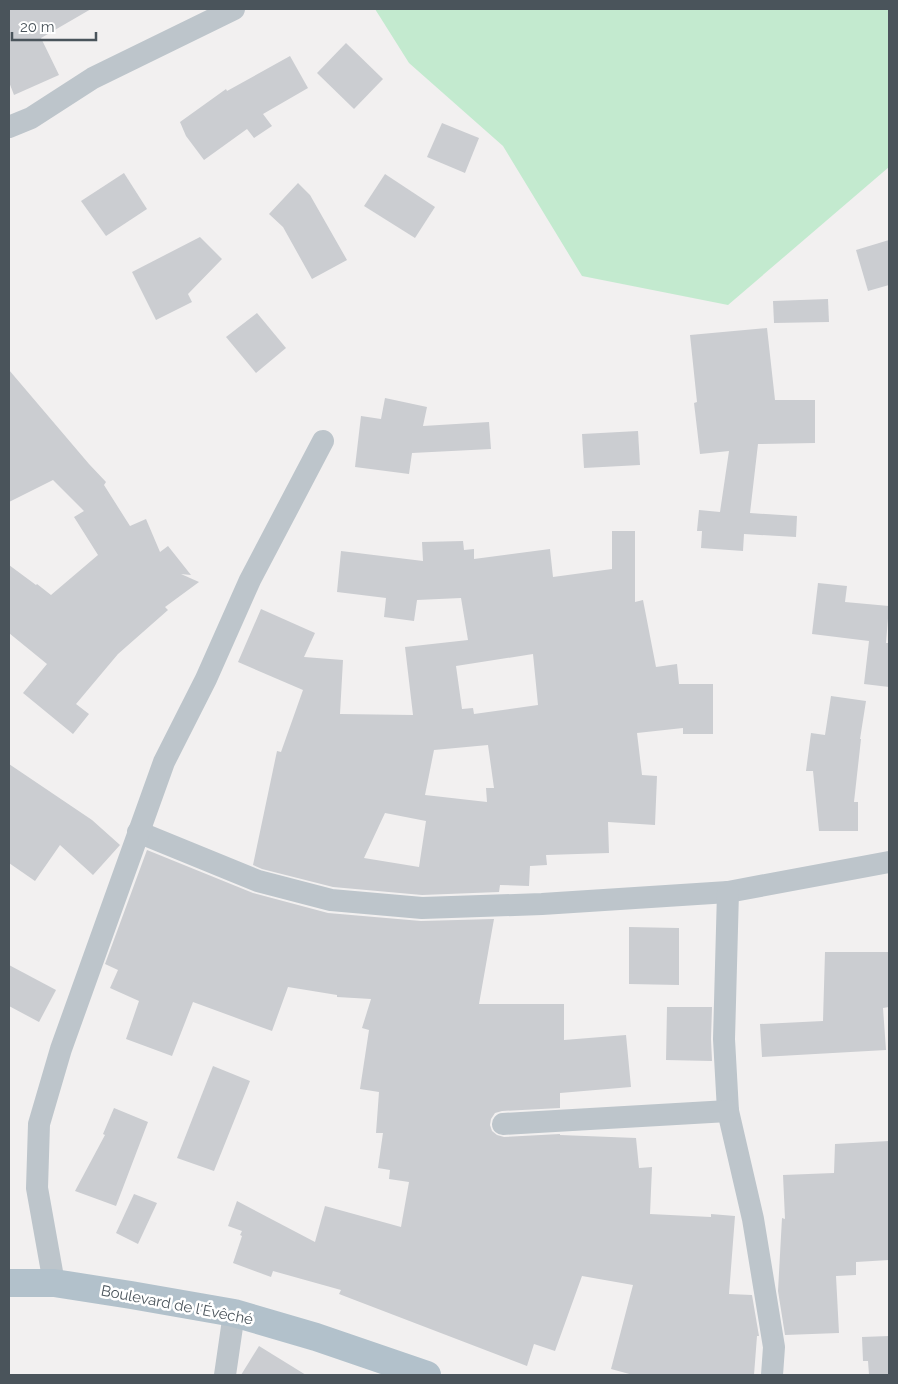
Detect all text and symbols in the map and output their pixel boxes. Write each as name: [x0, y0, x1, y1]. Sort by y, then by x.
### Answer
scale bar: [12, 10, 96, 42]
text: 20 m: [20, 18, 55, 36]
street label: Boulevard de l'Évêché: [99, 1281, 255, 1329]

